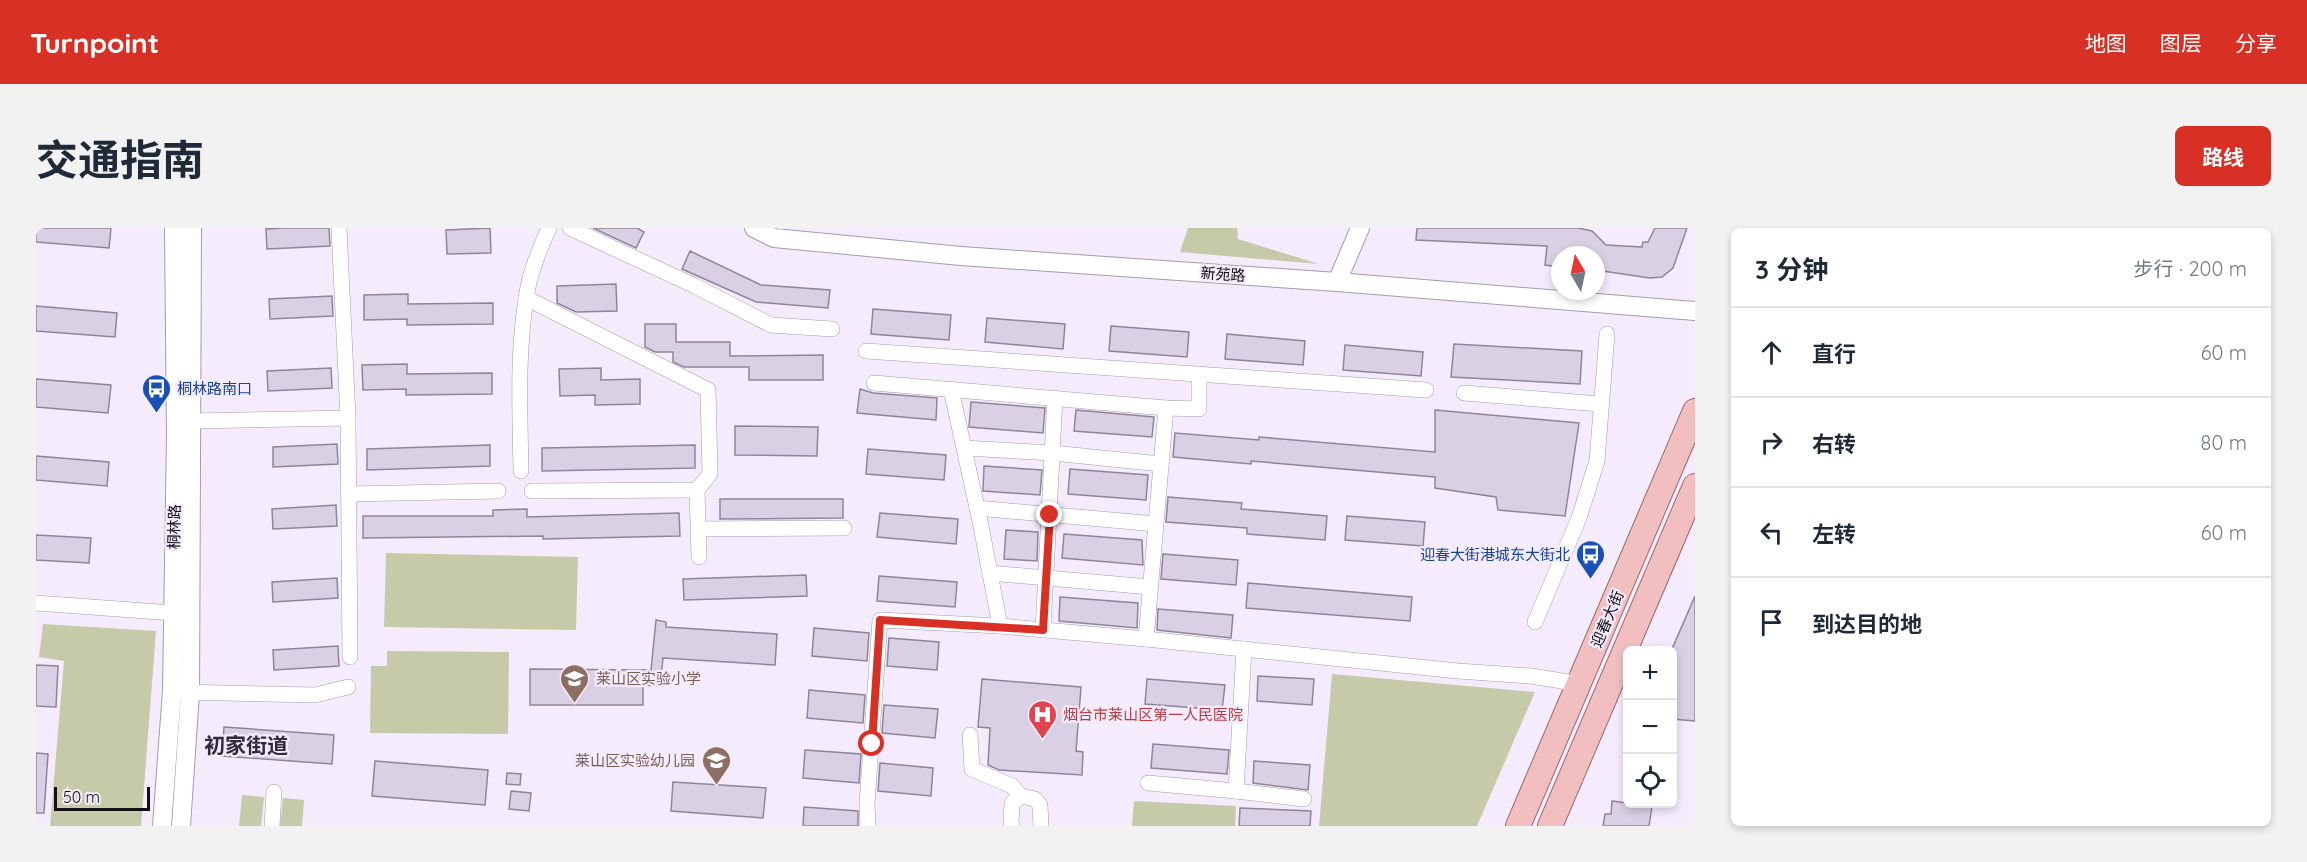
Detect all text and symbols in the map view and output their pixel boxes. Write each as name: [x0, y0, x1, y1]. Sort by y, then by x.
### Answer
text: Turnpoint: [30, 25, 159, 60]
text: 地图: [2085, 30, 2127, 56]
text: 图层: [2160, 30, 2202, 56]
text: 分享: [2235, 30, 2277, 56]
button: 路线: [2175, 126, 2271, 186]
text: 交通指南: [36, 133, 204, 186]
north arrow: [1551, 246, 1605, 300]
text: 3 分钟: [1755, 253, 1828, 286]
text: 步行 · 200 m: [2134, 256, 2247, 281]
street label: 新苑路: [1200, 263, 1246, 285]
icon: ahead: [1755, 336, 1788, 369]
text: 直行: [1812, 340, 1856, 368]
text: 60 m: [2201, 340, 2247, 365]
bus stop icon: 桐林路南口: [140, 372, 172, 414]
place label: 桐林路南口: [177, 379, 252, 398]
icon: right: [1755, 426, 1788, 459]
text: 右转: [1812, 430, 1856, 458]
text: 80 m: [2201, 430, 2247, 455]
route end: [1036, 501, 1062, 527]
street label: 桐林路: [164, 504, 184, 550]
icon: left: [1755, 516, 1788, 549]
text: 左转: [1812, 520, 1856, 548]
text: 60 m: [2201, 520, 2247, 545]
bus stop icon: 迎春大街港城东大街北: [1575, 538, 1607, 580]
place label: 迎春大街港城东大街北: [1420, 545, 1570, 564]
street label: 迎春大街: [1587, 588, 1627, 650]
icon: arrive: [1755, 606, 1788, 639]
text: 到达目的地: [1812, 610, 1922, 638]
map controls: [1623, 646, 1677, 808]
button: +: [1623, 646, 1677, 700]
school or university icon: 莱山区实验小学: [559, 662, 591, 704]
place label: 莱山区实验小学: [596, 669, 701, 688]
hospital icon: 烟台市莱山区第一人民医院: [1026, 698, 1058, 740]
button: −: [1623, 700, 1677, 754]
place label: 烟台市莱山区第一人民医院: [1063, 705, 1243, 724]
route start: [858, 730, 884, 756]
district label: 初家街道: [204, 732, 288, 758]
school or university icon: 莱山区实验幼儿园: [700, 744, 732, 786]
place label: 莱山区实验幼儿园: [575, 751, 695, 770]
button: locate: [1623, 754, 1677, 808]
scale bar: [54, 784, 150, 812]
text: 50 m: [63, 787, 100, 807]

